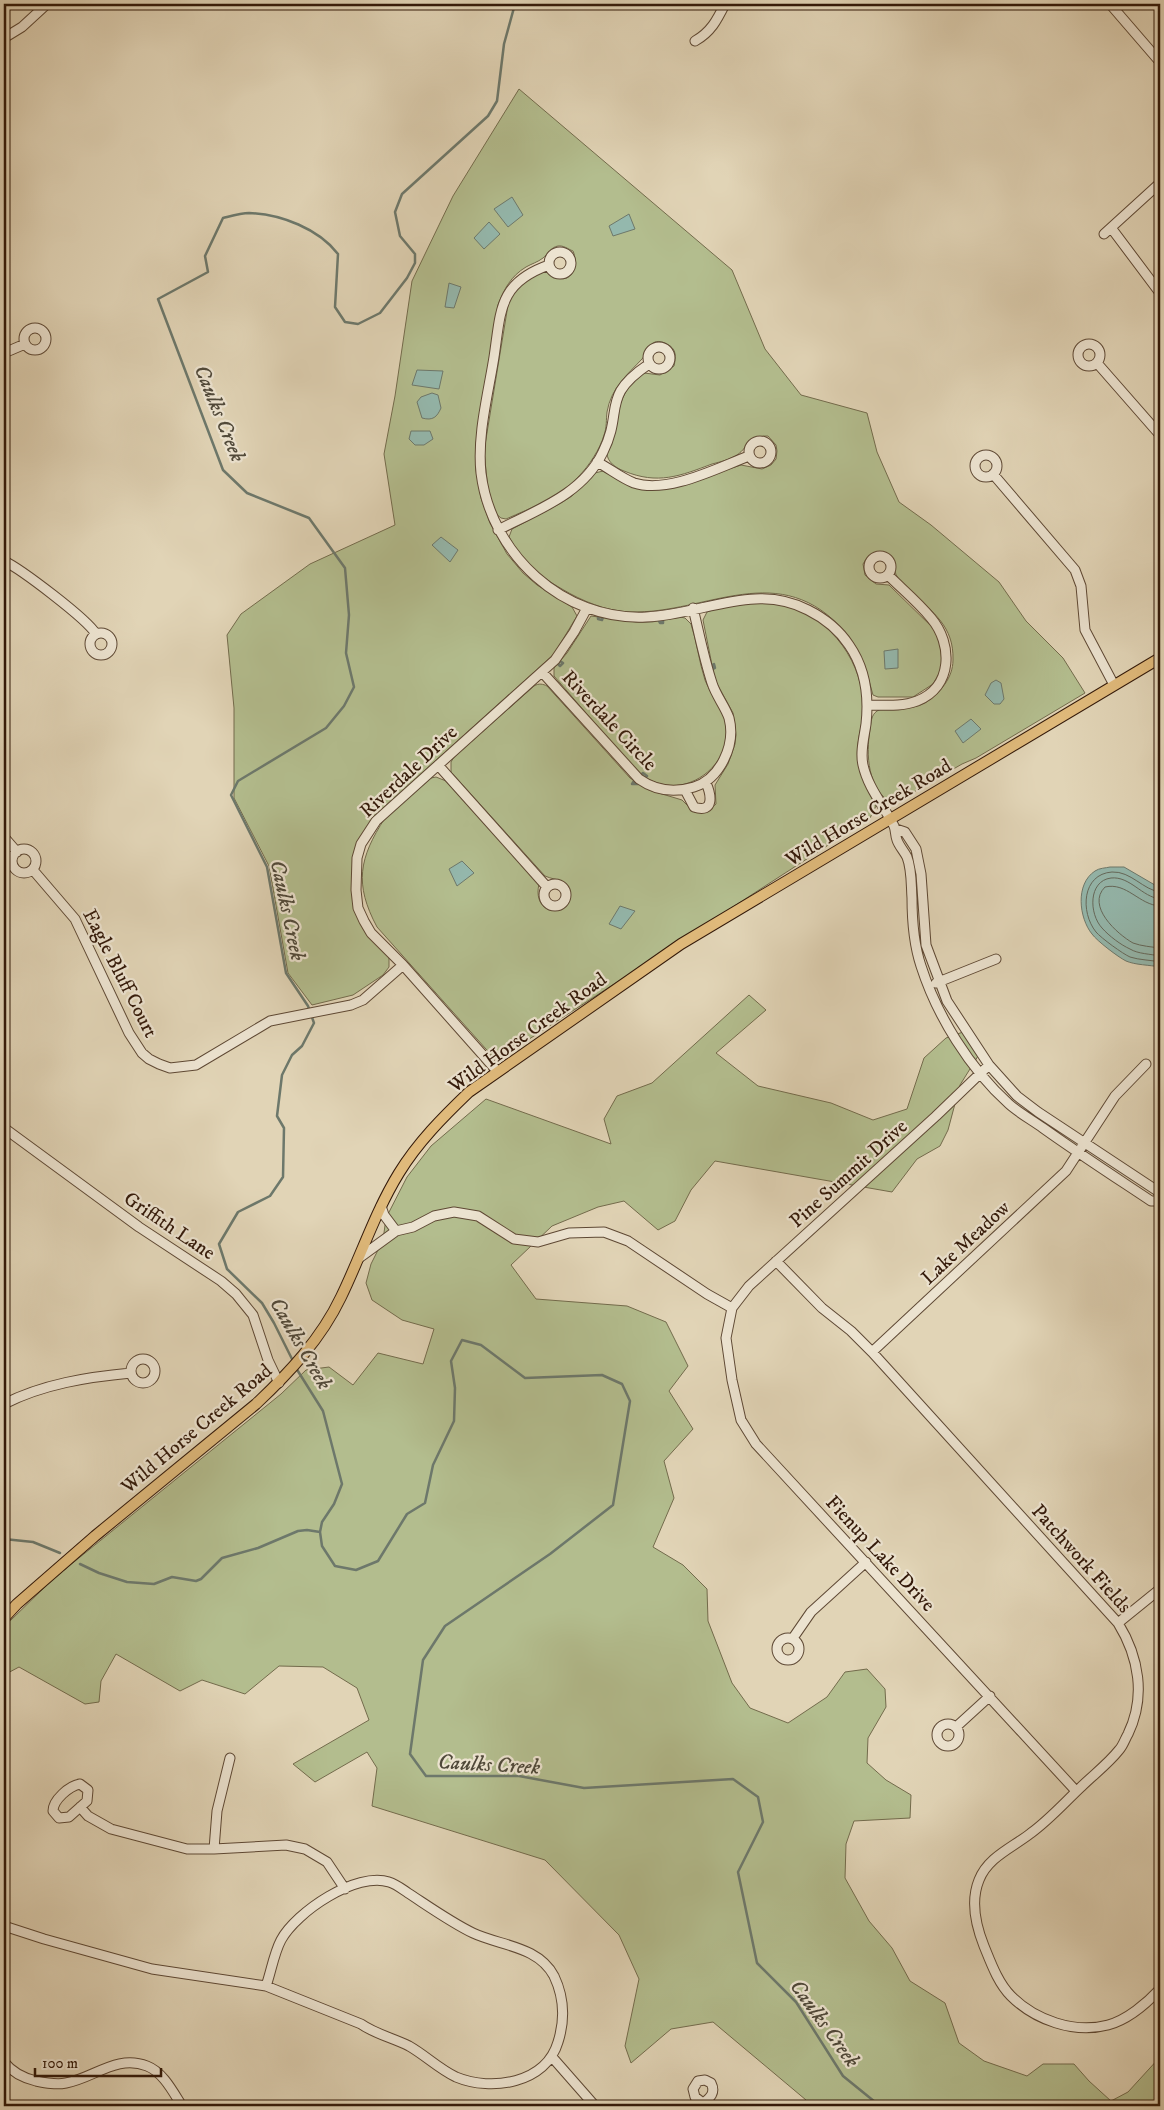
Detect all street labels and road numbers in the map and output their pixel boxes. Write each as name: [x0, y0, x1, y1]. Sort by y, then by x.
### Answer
street label: Riverdale Circle: [556, 666, 662, 777]
street label: Riverdale Drive: [355, 721, 463, 824]
street label: Wild Horse Creek Road: [780, 754, 956, 873]
street label: Eagle Bluff Court: [77, 905, 163, 1042]
street label: Wild Horse Creek Road: [443, 967, 612, 1100]
street label: Pine Summit Drive: [785, 1115, 913, 1234]
street label: Griffith Lane: [119, 1187, 220, 1266]
street label: Lake Meadow: [916, 1195, 1016, 1291]
street label: Wild Horse Creek Road: [116, 1359, 278, 1500]
street label: Fienup Lake Drive: [820, 1491, 940, 1617]
street label: Patchwork Fields: [1025, 1499, 1136, 1619]

